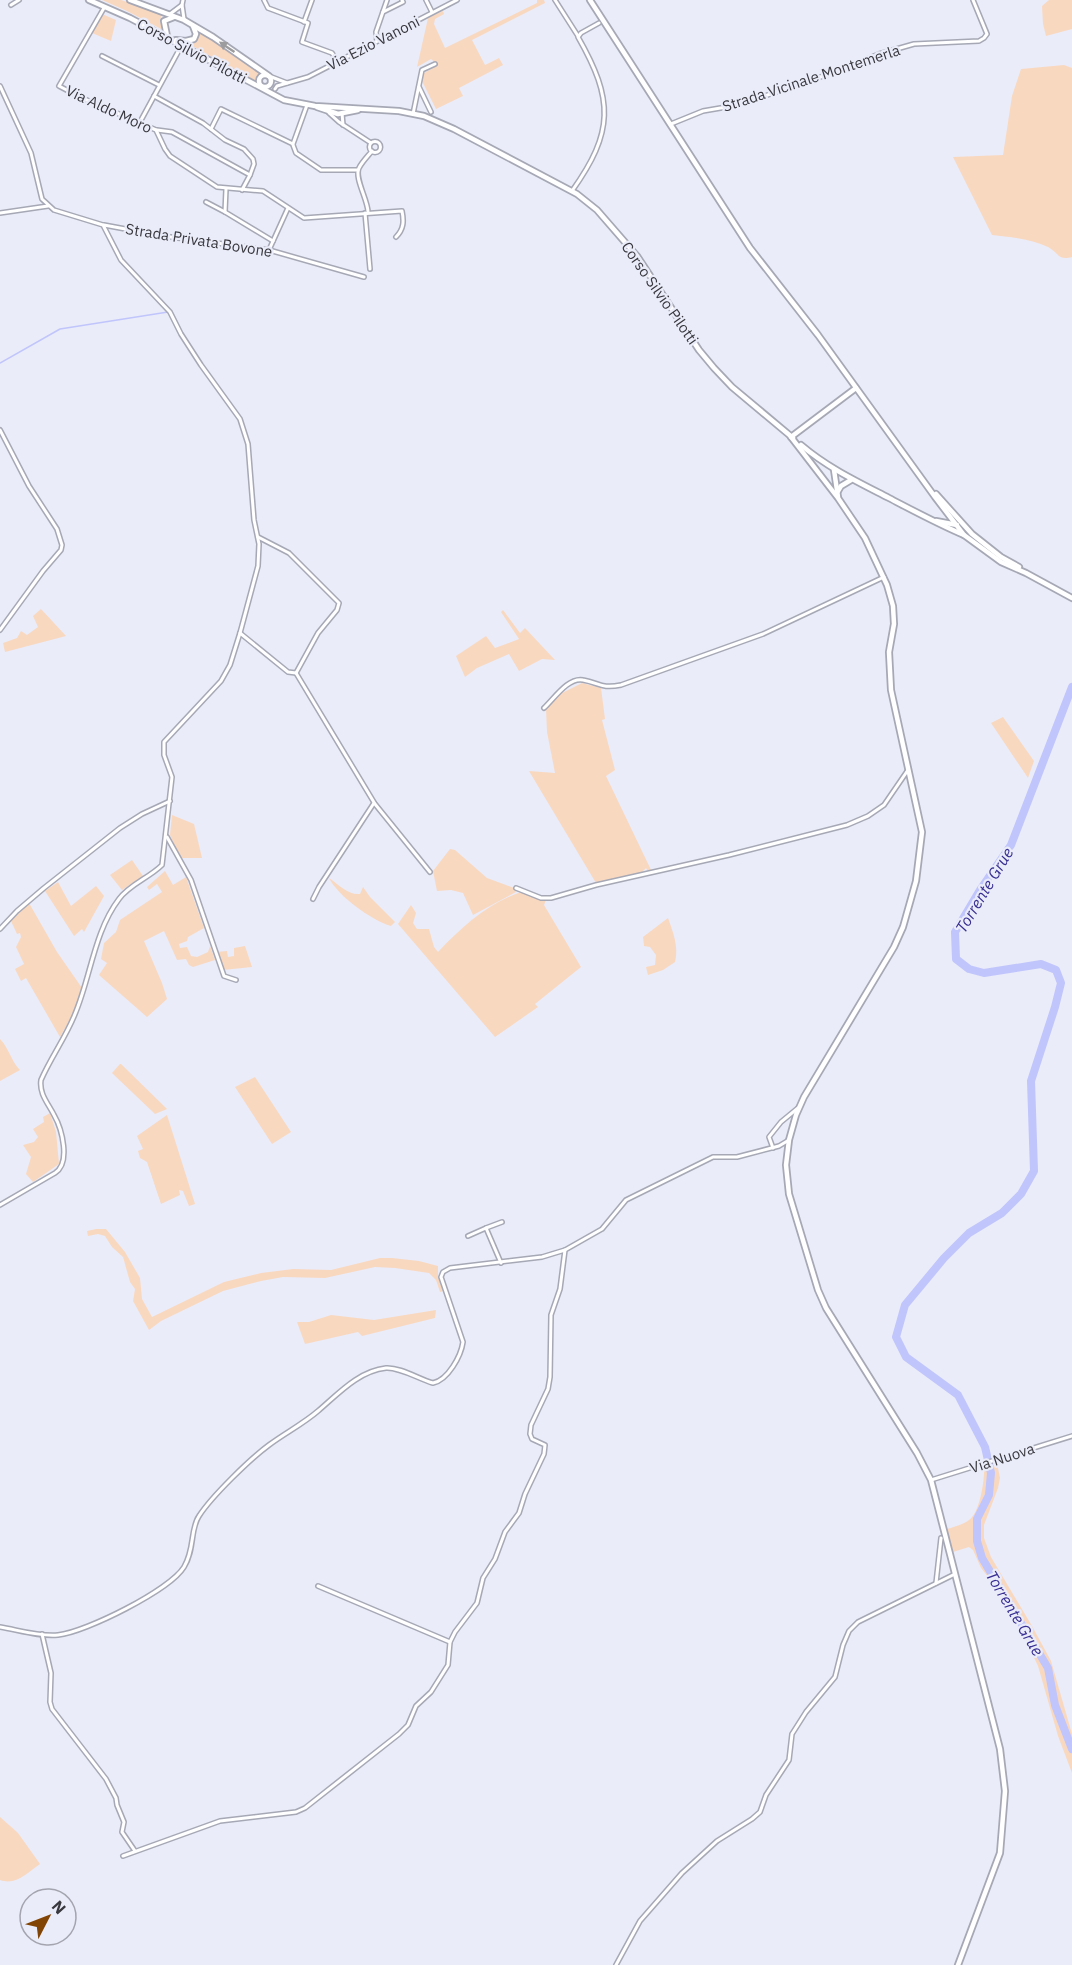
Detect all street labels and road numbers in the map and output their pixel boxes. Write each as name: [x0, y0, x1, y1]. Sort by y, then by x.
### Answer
street label: Via Ezio Vanoni: [323, 11, 423, 75]
street label: Corso Silvio Pilotti: [134, 14, 250, 88]
street label: Strada Vicinale Montemerla: [720, 40, 902, 116]
street label: Via Aldo Moro: [63, 81, 155, 137]
street label: Strada Privata Bovone: [124, 219, 274, 261]
street label: Corso Silvio Pilotti: [617, 238, 703, 348]
street label: Via Nuova: [967, 1439, 1037, 1477]

